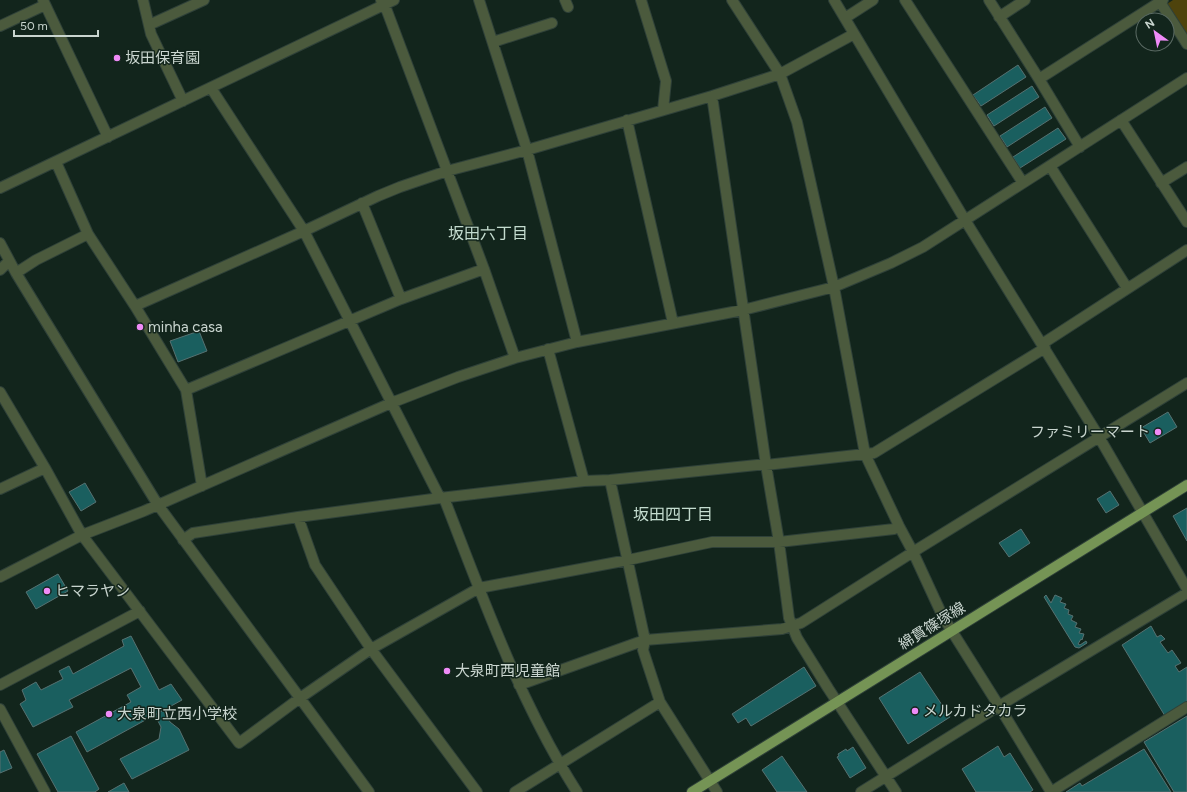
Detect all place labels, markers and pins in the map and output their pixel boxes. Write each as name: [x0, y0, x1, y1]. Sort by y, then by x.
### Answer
place label: 坂田保育園: [125, 49, 200, 67]
marker: 坂田保育園: [112, 53, 122, 63]
place label: minha casa: [148, 318, 223, 336]
marker: minha casa: [135, 322, 145, 332]
place label: ファミリーマート: [1030, 423, 1150, 441]
marker: ファミリーマート: [1153, 427, 1163, 437]
place label: ヒマラヤン: [55, 582, 130, 600]
marker: ヒマラヤン: [42, 586, 52, 596]
place label: 大泉町西児童館: [455, 662, 560, 680]
marker: 大泉町西児童館: [442, 666, 452, 676]
place label: メルカドタカラ: [923, 702, 1028, 720]
place label: 大泉町立西小学校: [117, 705, 237, 723]
marker: メルカドタカラ: [910, 706, 920, 716]
marker: 大泉町立西小学校: [104, 709, 114, 719]

